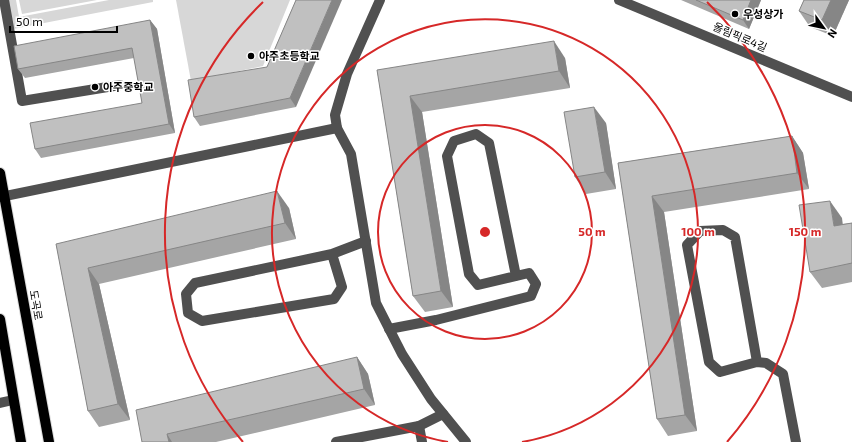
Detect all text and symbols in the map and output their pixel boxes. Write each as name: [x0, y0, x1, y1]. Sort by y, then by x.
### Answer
place label: 우성상가: [743, 7, 783, 20]
scale bar: [10, 8, 117, 34]
north arrow: [804, 8, 844, 48]
marker: 우성상가: [730, 9, 740, 19]
text: 50 m: [16, 14, 43, 28]
street label: 올림픽로4길: [711, 19, 769, 54]
text: N: [825, 27, 840, 41]
place label: 아주초등학교: [259, 49, 320, 62]
marker: 아주초등학교: [246, 51, 256, 61]
place label: 아주중학교: [103, 80, 154, 93]
marker: 아주중학교: [90, 82, 100, 92]
text: 50 m: [578, 224, 606, 238]
text: 100 m: [681, 224, 715, 238]
text: 150 m: [789, 224, 821, 238]
centre of rings: [478, 225, 492, 239]
street label: 도곡로: [27, 289, 46, 321]

